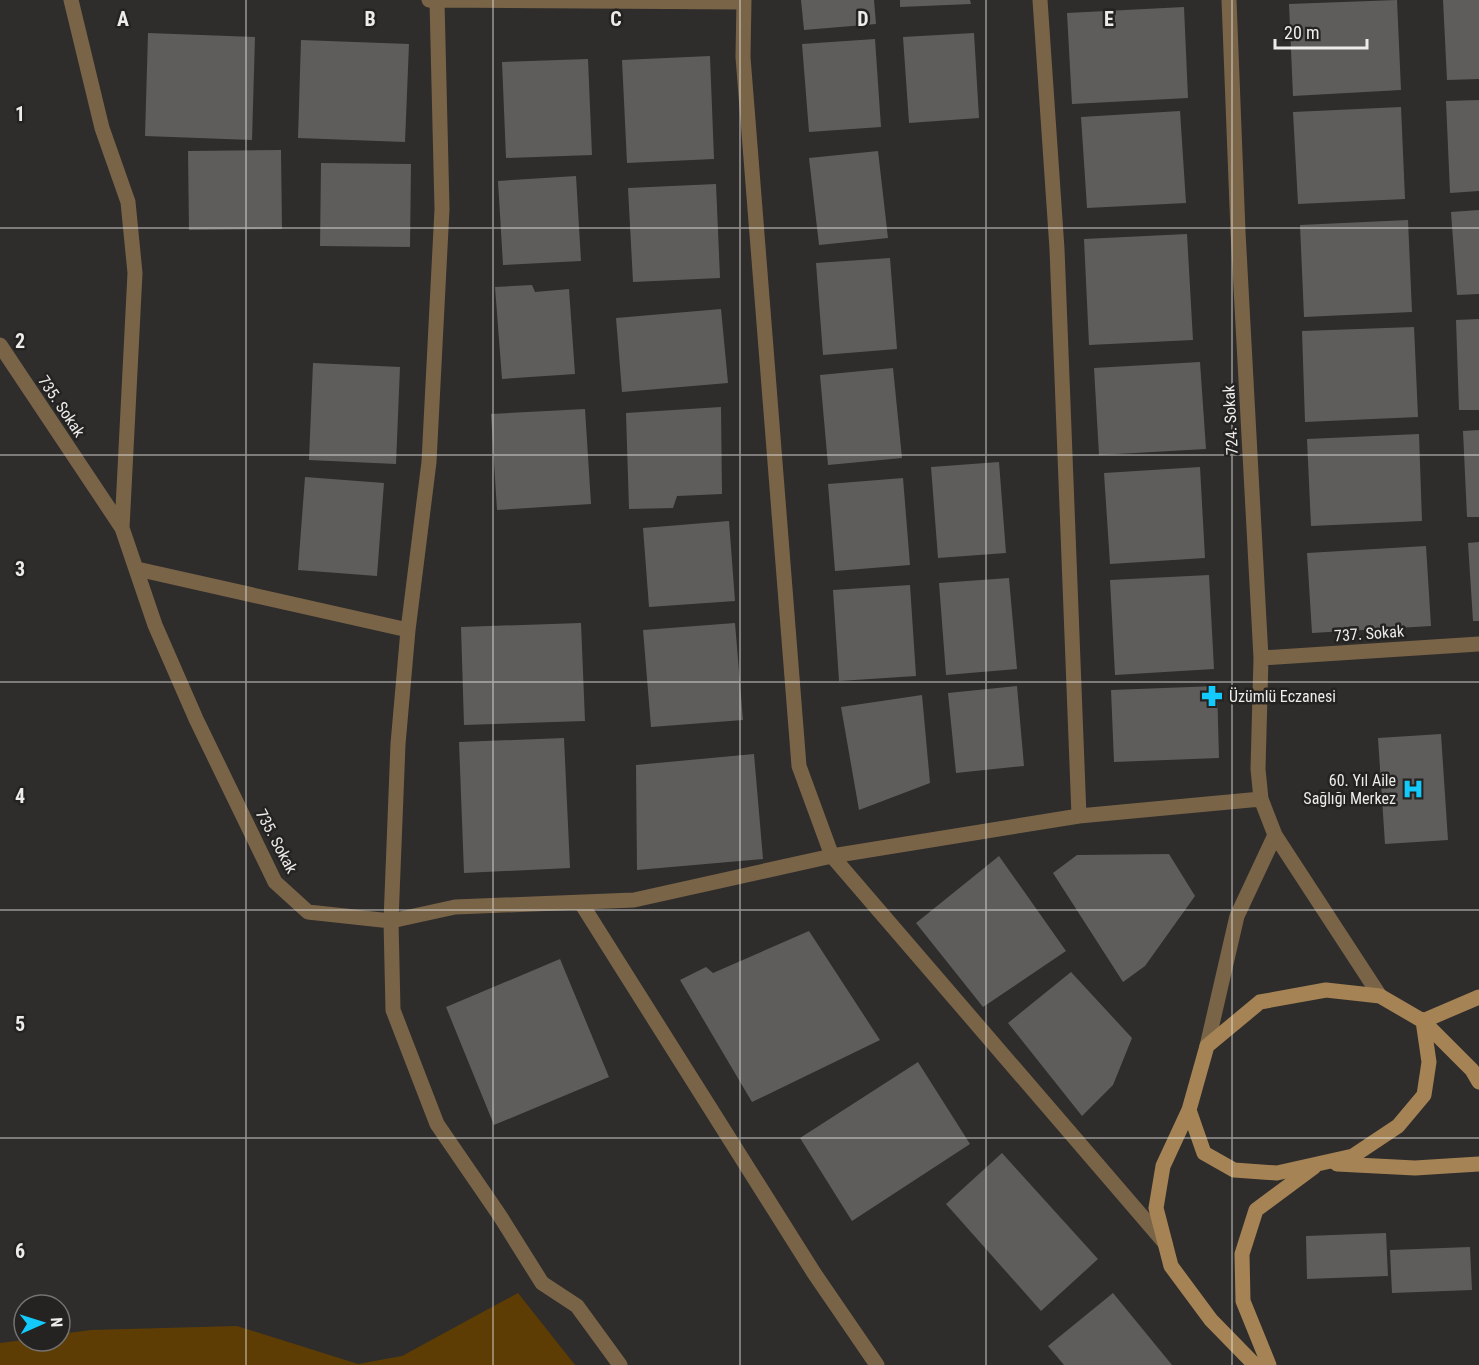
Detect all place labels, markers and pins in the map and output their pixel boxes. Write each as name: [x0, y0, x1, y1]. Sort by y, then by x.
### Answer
pharmacy icon: Üzümlü Eczanesi: [1200, 684, 1224, 708]
place label: Üzümlü Eczanesi: [1229, 687, 1336, 706]
place label: 60. Yıl Aile Sağlığı Merkez: [1303, 771, 1396, 808]
hospital icon: 60. Yıl Aile Sağlığı Merkez: [1401, 777, 1425, 801]

